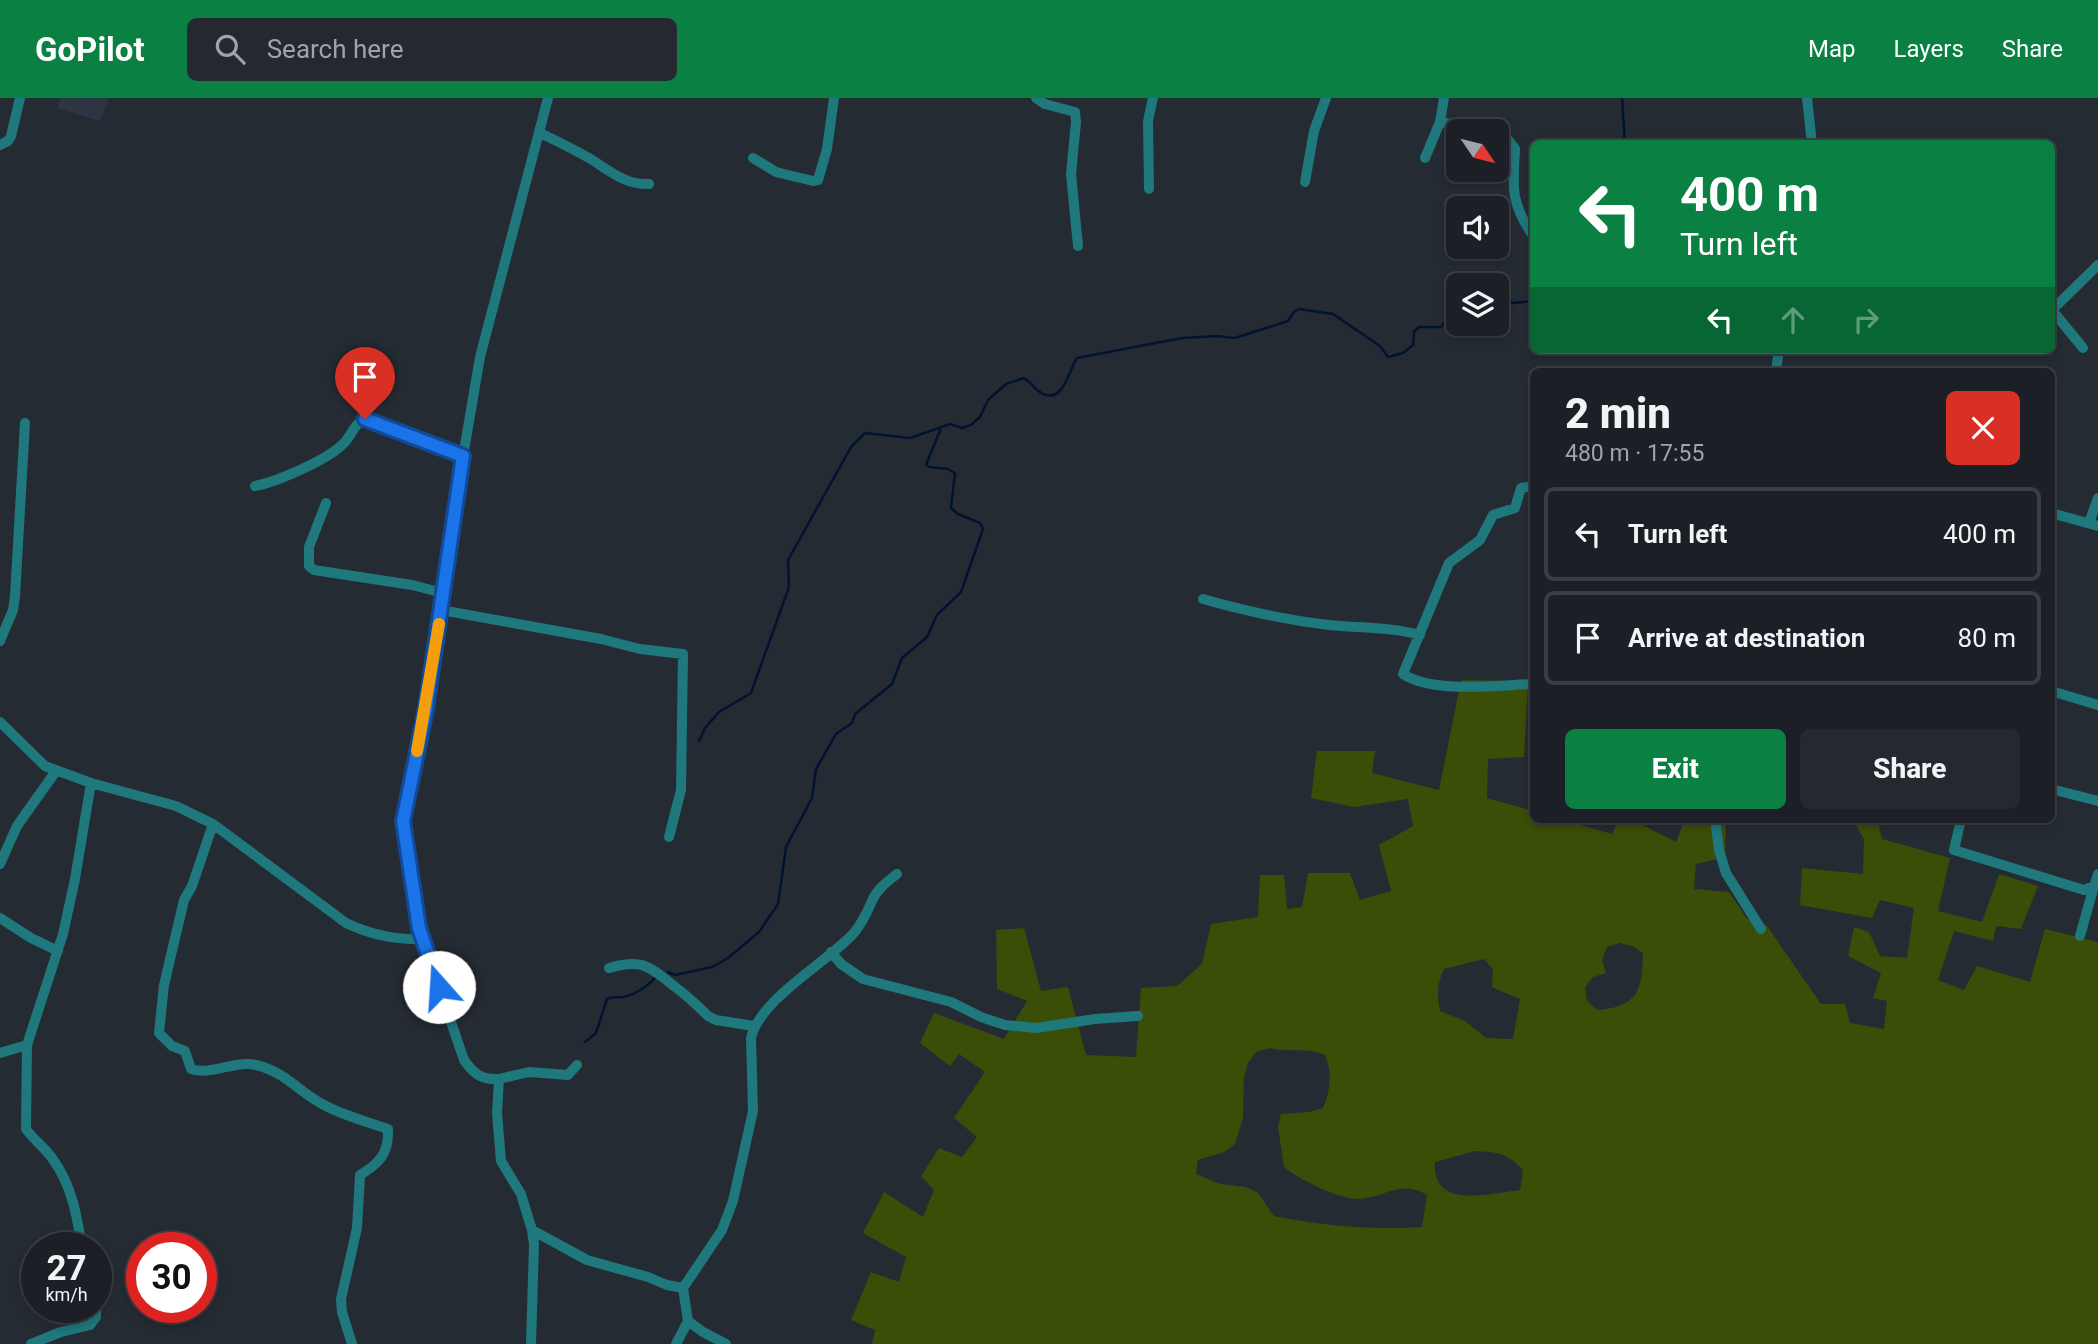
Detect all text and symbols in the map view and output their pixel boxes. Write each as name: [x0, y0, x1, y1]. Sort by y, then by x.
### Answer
search box: [187, 18, 677, 81]
text: GoPilot: [35, 30, 145, 69]
icon: search: [211, 30, 249, 68]
text: Search here: [267, 34, 403, 64]
text: Map: [1808, 35, 1856, 63]
text: Layers: [1894, 35, 1964, 63]
text: Share: [2002, 35, 2063, 63]
north arrow: [1446, 119, 1508, 182]
map controls: [1446, 119, 1509, 336]
text: 400 m: [1680, 166, 1819, 223]
icon: left: [1565, 168, 1656, 259]
button: sound: [1446, 196, 1509, 259]
text: Turn left: [1680, 225, 1798, 263]
button: layers: [1446, 273, 1509, 336]
icon: left: [1701, 301, 1739, 339]
icon: ahead: [1774, 301, 1812, 339]
icon: right: [1847, 301, 1885, 339]
pin: [335, 347, 395, 419]
icon: arrive: [346, 358, 384, 396]
text: 2 min: [1565, 389, 1671, 438]
button: close: [1946, 391, 2020, 465]
text: 480 m · 17:55: [1565, 440, 1704, 467]
icon: left: [1569, 515, 1607, 553]
text: Turn left: [1628, 519, 1727, 549]
text: 400 m: [1943, 519, 2016, 549]
icon: arrive: [1569, 619, 1607, 657]
text: Arrive at destination: [1628, 623, 1865, 653]
text: 80 m: [1958, 623, 2016, 653]
button: Exit: [1565, 729, 1786, 809]
button: Share: [1800, 729, 2020, 809]
position arrow: [402, 950, 476, 1024]
speed limit sign: 30: [126, 1232, 217, 1323]
text: 27: [46, 1248, 87, 1289]
text: km/h: [45, 1284, 88, 1305]

